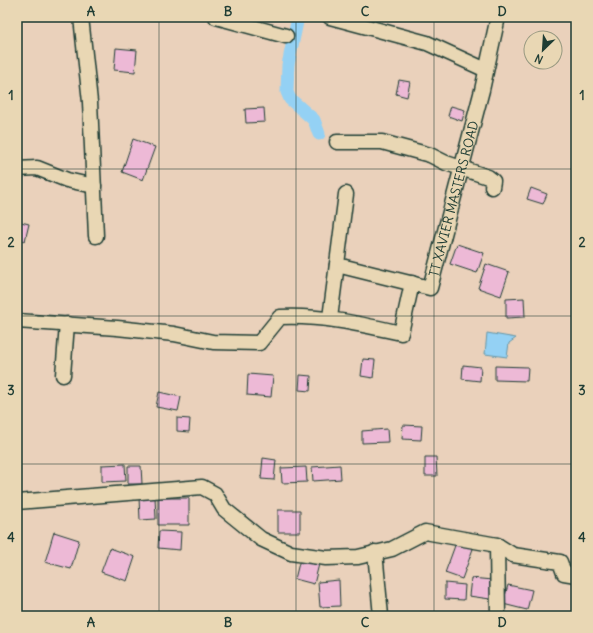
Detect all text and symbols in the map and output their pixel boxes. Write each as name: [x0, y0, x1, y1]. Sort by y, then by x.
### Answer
text: A: [87, 3, 96, 20]
text: B: [224, 3, 233, 20]
text: C: [361, 3, 370, 20]
text: D: [497, 3, 507, 20]
north arrow: [523, 30, 563, 70]
text: N: [532, 51, 545, 67]
text: 1: [8, 87, 14, 104]
text: 1: [579, 87, 585, 104]
street label: TT XAVIER MASTERS ROAD: [425, 119, 483, 279]
text: 2: [7, 234, 15, 251]
text: 2: [578, 234, 586, 251]
text: 3: [7, 382, 15, 399]
text: 3: [578, 382, 586, 399]
text: 4: [7, 529, 15, 546]
text: 4: [578, 529, 586, 546]
text: A: [87, 614, 96, 631]
text: B: [224, 614, 233, 631]
text: C: [361, 614, 370, 631]
text: D: [497, 614, 507, 631]

